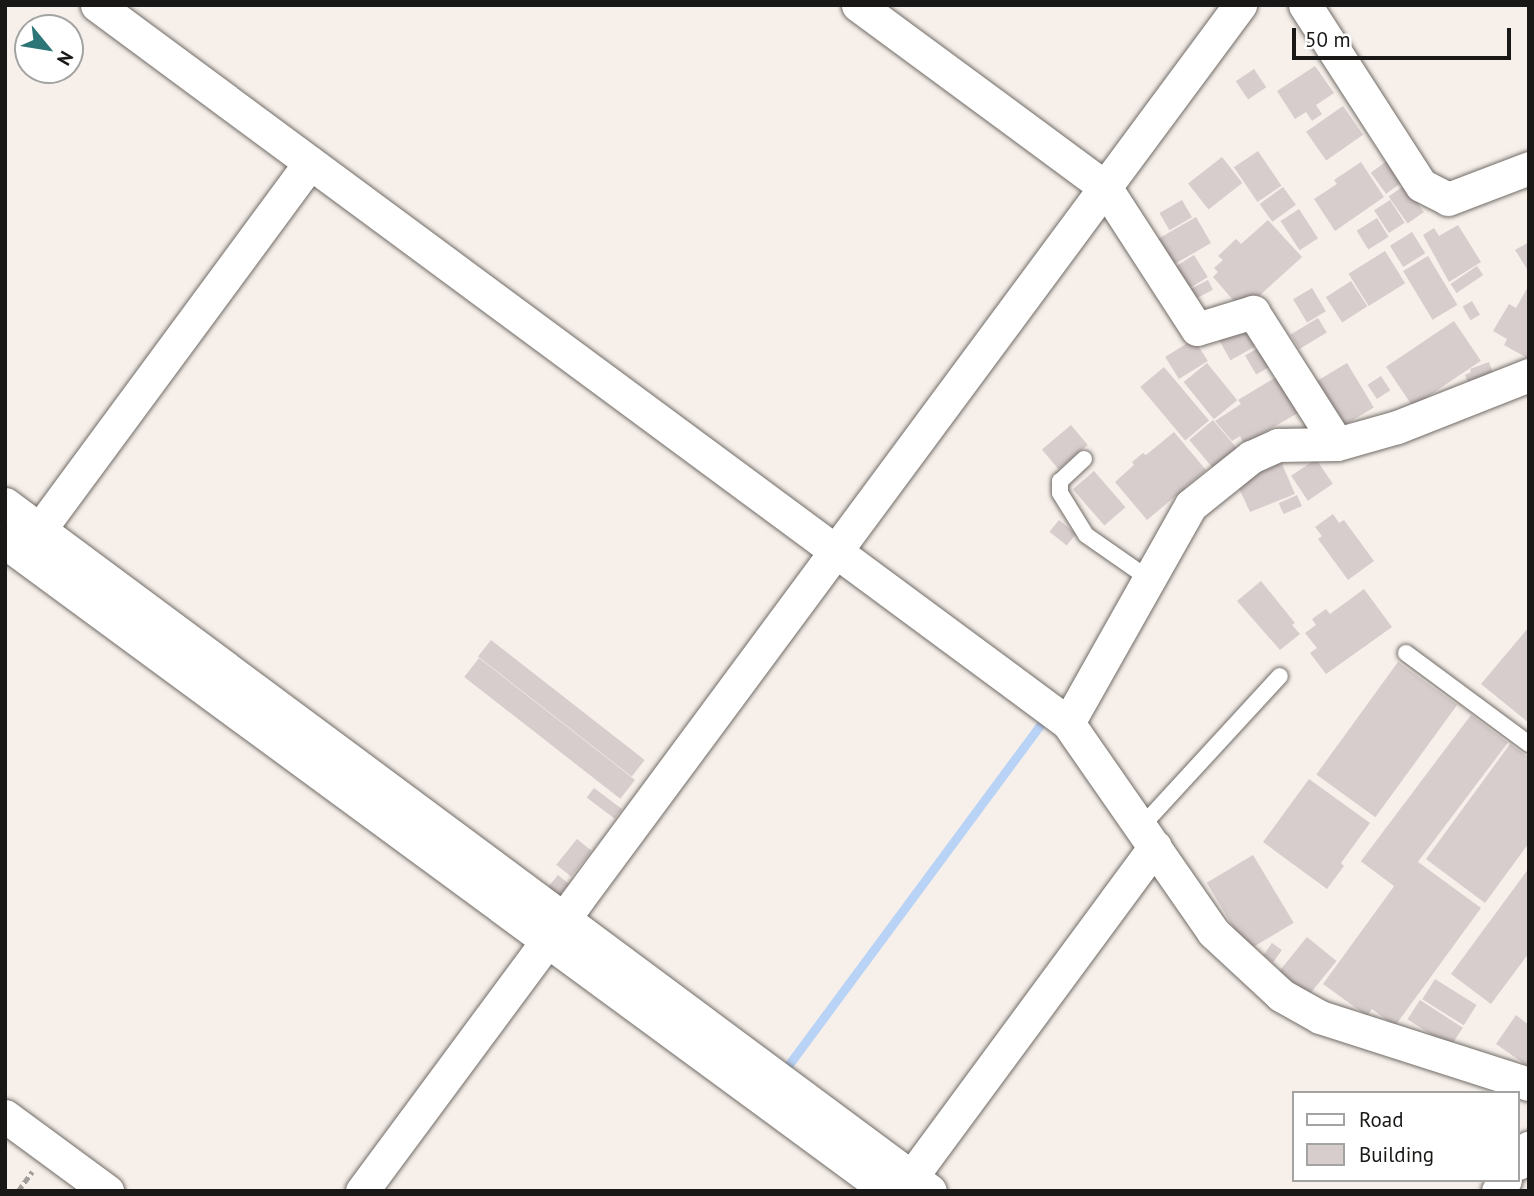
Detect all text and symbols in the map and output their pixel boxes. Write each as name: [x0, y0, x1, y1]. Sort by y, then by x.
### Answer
north arrow: [14, 14, 84, 84]
scale bar: [1296, 14, 1515, 58]
text: 50 m: [1305, 26, 1351, 53]
text: N: [52, 47, 79, 70]
legend: [1292, 1091, 1520, 1182]
text: Road: [1359, 1106, 1403, 1133]
text: Building: [1359, 1141, 1434, 1168]

